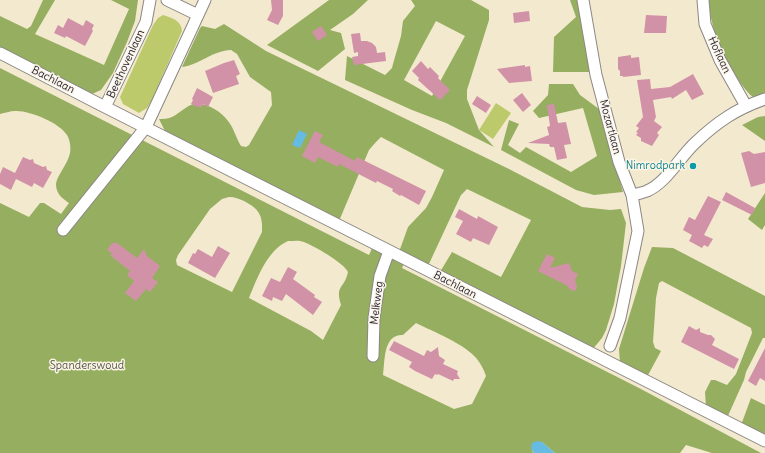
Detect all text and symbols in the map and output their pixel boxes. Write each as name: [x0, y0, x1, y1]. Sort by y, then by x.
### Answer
street label: Beethovenlaan: [104, 28, 148, 100]
street label: Hoflaan: [705, 35, 733, 75]
street label: Bachlaan: [29, 64, 77, 96]
street label: Mozartlaan: [596, 98, 624, 156]
place label: Nimrodpark: [626, 159, 685, 173]
marker: Nimrodpark: [688, 161, 698, 171]
street label: Bachlaan: [431, 269, 479, 301]
street label: Melkweg: [368, 281, 386, 325]
park label: Spanderswoud: [50, 359, 124, 373]

